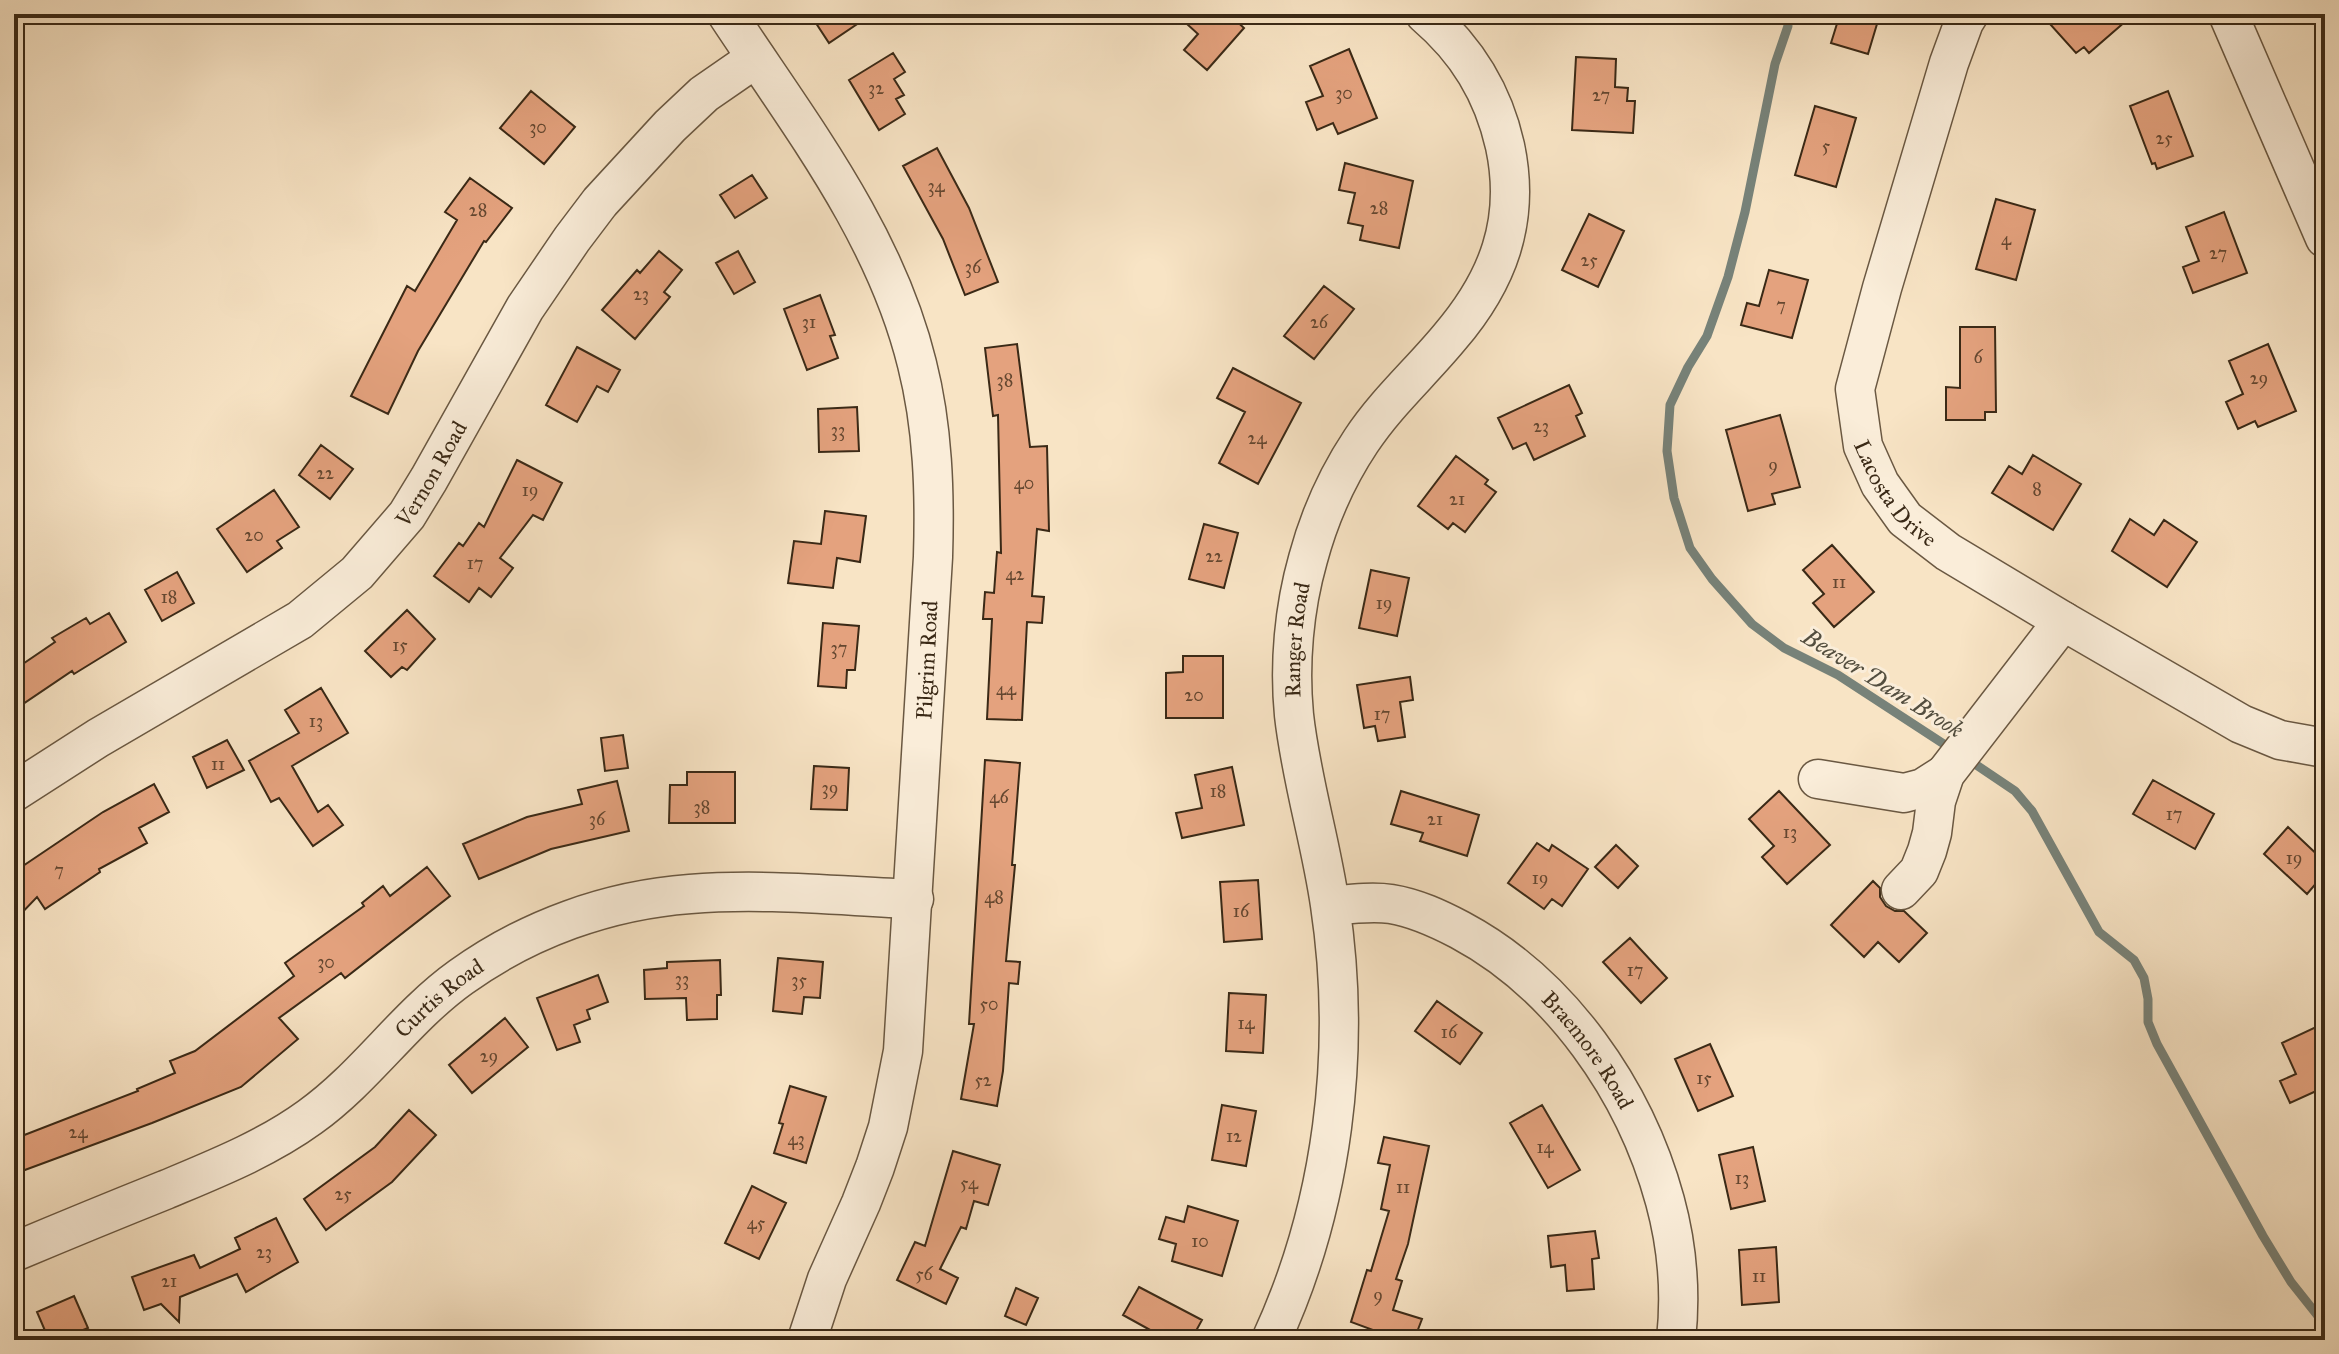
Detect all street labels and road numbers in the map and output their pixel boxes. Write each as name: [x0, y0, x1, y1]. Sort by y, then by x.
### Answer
street label: Vernon Road: [389, 416, 472, 533]
street label: Lacosta Drive: [1848, 436, 1942, 552]
street label: Ranger Road: [1279, 580, 1315, 698]
street label: Pilgrim Road: [910, 600, 944, 720]
street label: Curtis Road: [389, 952, 488, 1043]
street label: Braemore Road: [1536, 985, 1640, 1113]

